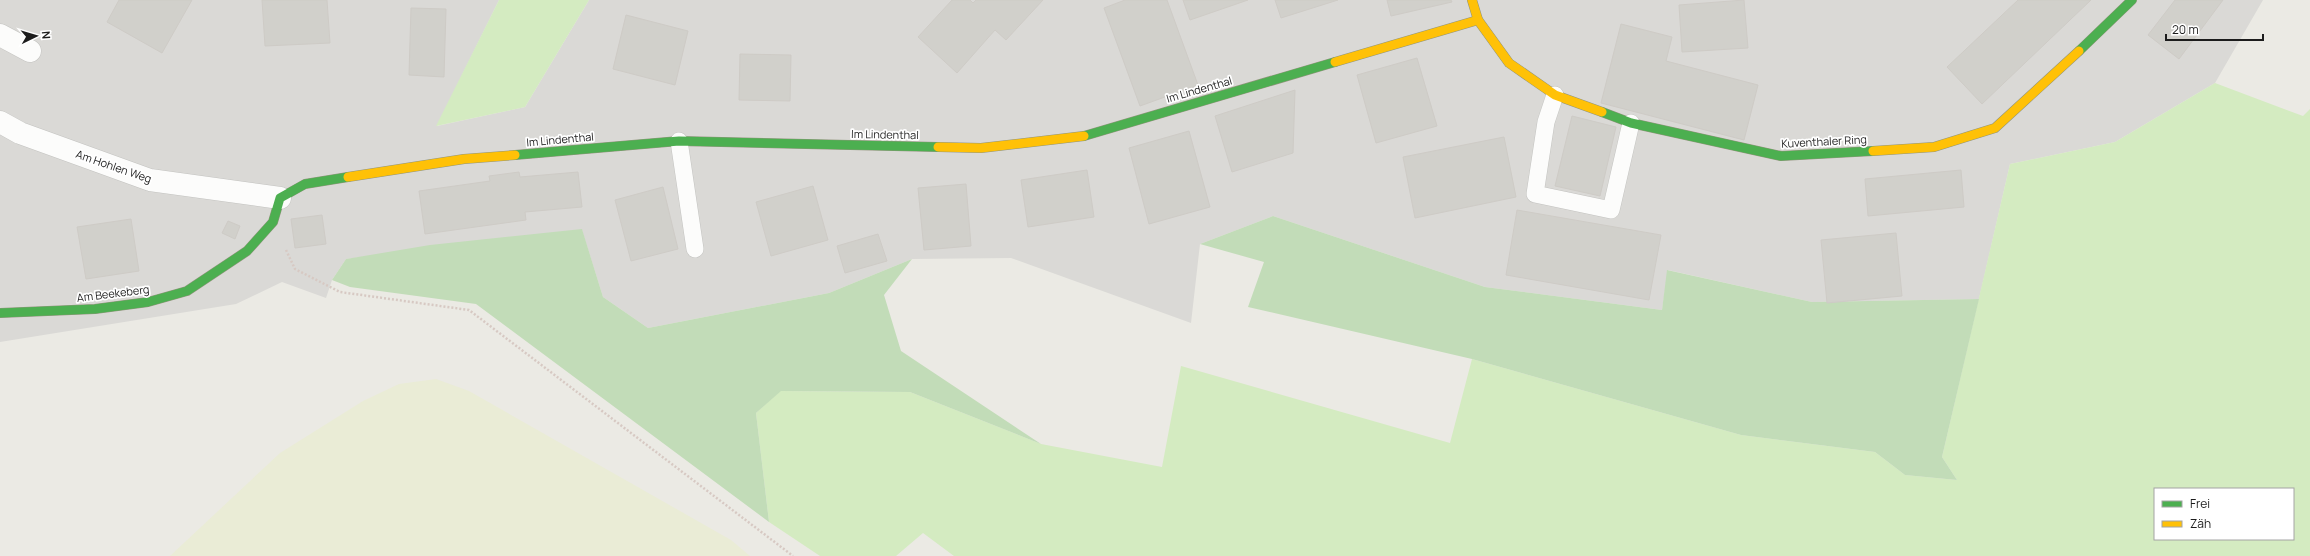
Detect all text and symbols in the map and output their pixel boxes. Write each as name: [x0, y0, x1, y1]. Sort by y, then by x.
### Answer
north arrow: [16, 16, 56, 56]
scale bar: [2166, 16, 2263, 42]
text: 20 m: [2172, 21, 2199, 38]
text: N: [39, 30, 54, 40]
street label: Im Lindenthal: [1164, 72, 1234, 106]
street label: Im Lindenthal: [851, 126, 919, 142]
street label: Im Lindenthal: [526, 129, 594, 149]
street label: Kuventhaler Ring: [1781, 131, 1867, 151]
street label: Am Hohlen Weg: [74, 146, 154, 186]
street label: Am Beekeberg: [76, 281, 150, 305]
legend: [2154, 488, 2294, 540]
text: Frei: [2190, 495, 2210, 512]
text: Zäh: [2190, 515, 2211, 532]

